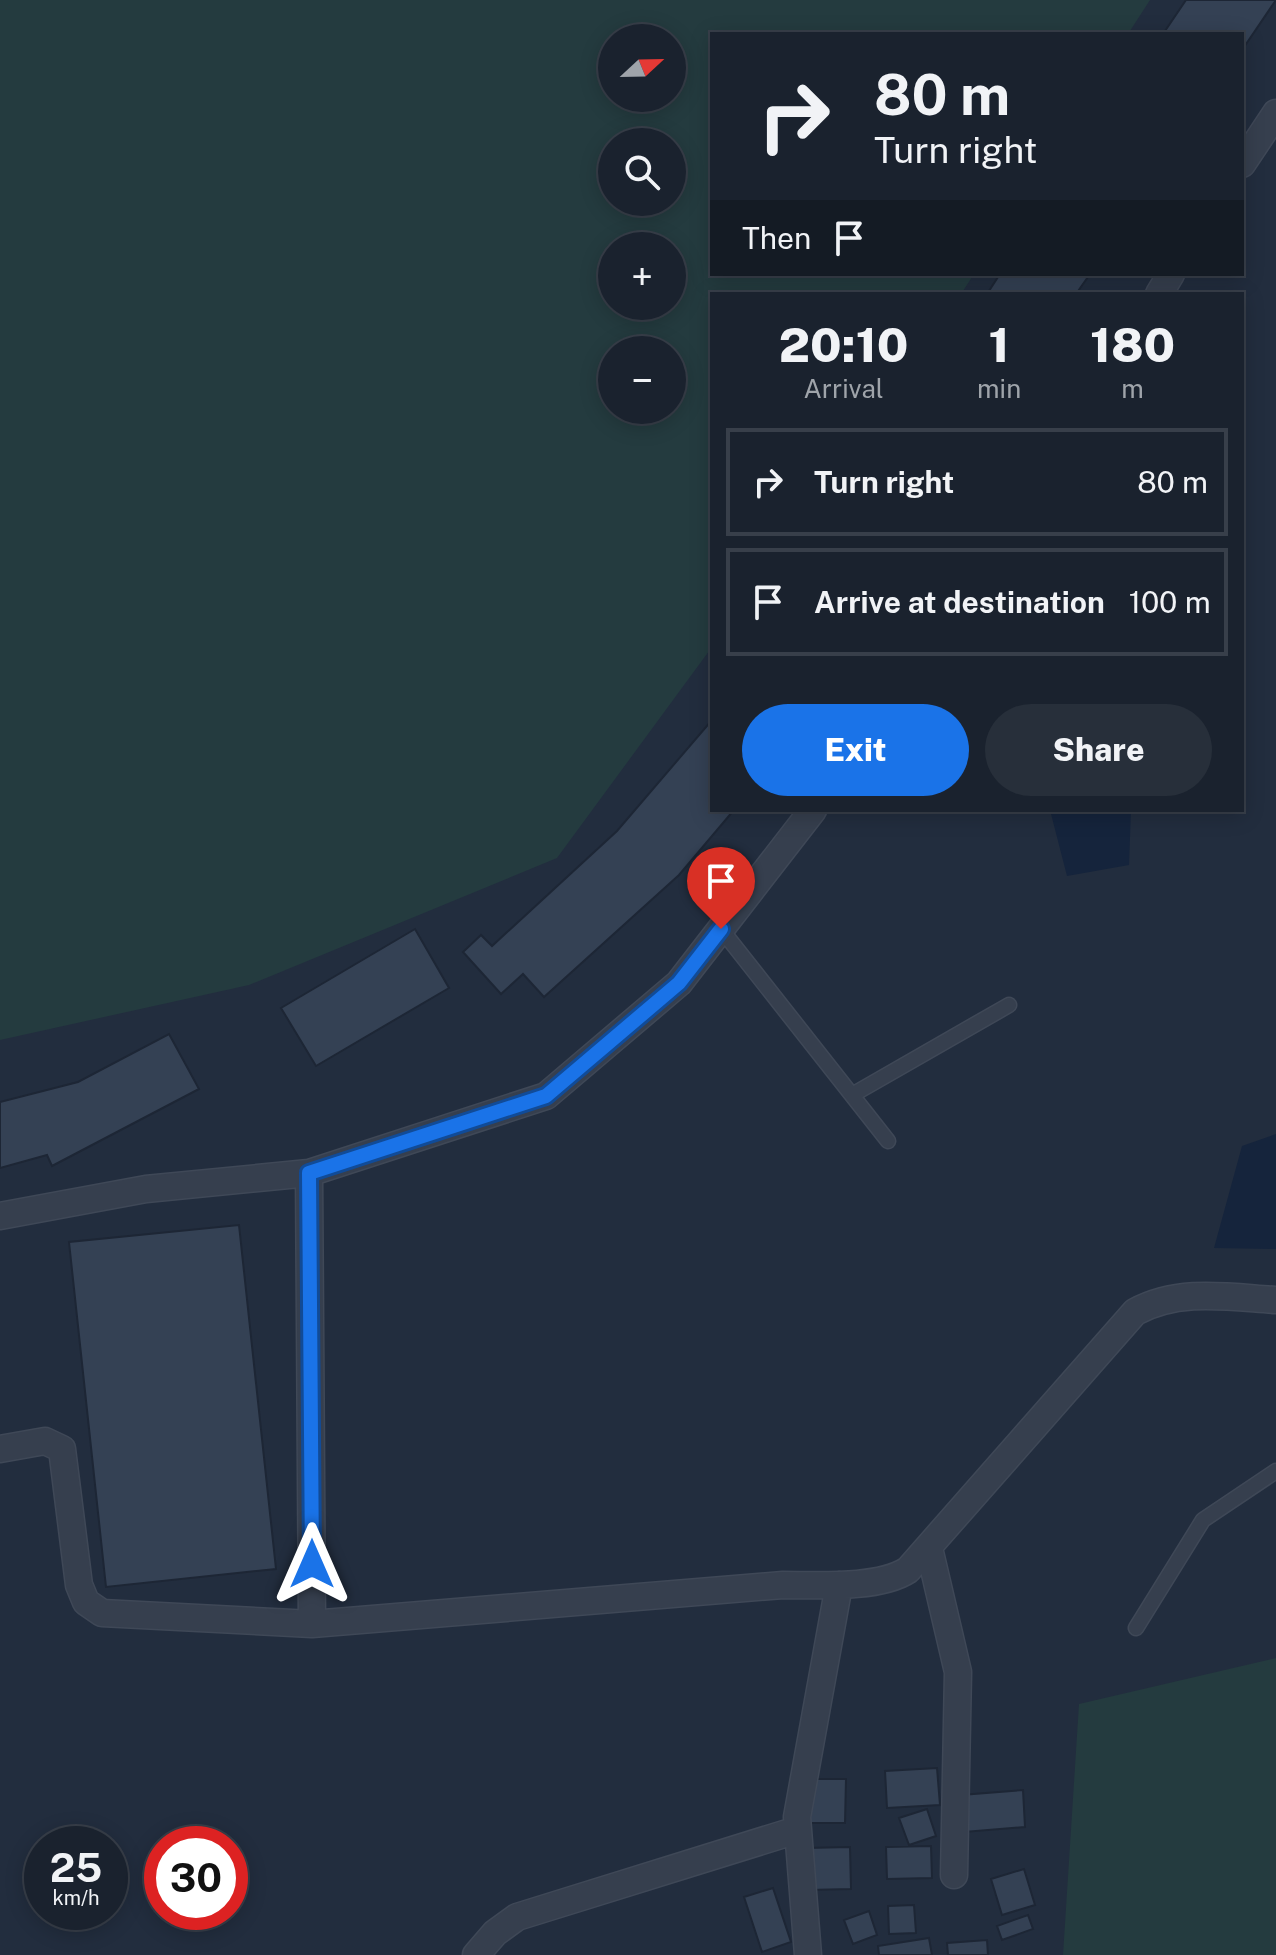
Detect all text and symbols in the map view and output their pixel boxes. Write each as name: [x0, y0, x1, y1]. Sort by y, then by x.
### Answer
north arrow: [598, 24, 686, 112]
map controls: [598, 24, 686, 424]
text: 80 m: [874, 62, 1010, 128]
icon: right: [742, 64, 846, 168]
button: search: [598, 128, 686, 216]
text: Turn right: [874, 129, 1037, 171]
icon: arrive: [827, 216, 871, 260]
text: Then: [742, 220, 811, 256]
button: +: [598, 232, 686, 320]
text: 20:10: [779, 316, 908, 373]
text: 1: [989, 316, 1010, 373]
text: 180: [1090, 316, 1175, 373]
button: −: [598, 336, 686, 424]
text: Arrival: [803, 373, 884, 404]
text: min: [977, 373, 1021, 404]
text: m: [1121, 373, 1144, 404]
icon: right: [746, 460, 790, 504]
text: Turn right: [814, 464, 954, 500]
text: 80 m: [1137, 464, 1208, 500]
icon: arrive: [746, 580, 790, 624]
text: Arrive at destination: [814, 584, 1105, 620]
text: 100 m: [1129, 584, 1211, 620]
button: Exit: [742, 704, 969, 796]
button: Share: [985, 704, 1212, 796]
pin: [687, 847, 755, 929]
icon: arrive: [699, 859, 743, 903]
position arrow: [270, 1522, 354, 1606]
speed limit sign: 30: [144, 1826, 248, 1930]
text: 25: [50, 1844, 102, 1891]
text: km/h: [52, 1886, 100, 1910]

